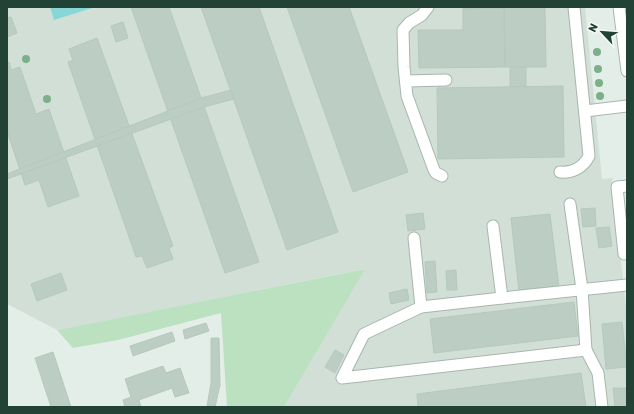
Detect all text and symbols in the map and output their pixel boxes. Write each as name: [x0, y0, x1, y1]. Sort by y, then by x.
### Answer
north arrow: [582, 12, 622, 52]
text: N: [586, 21, 601, 34]

